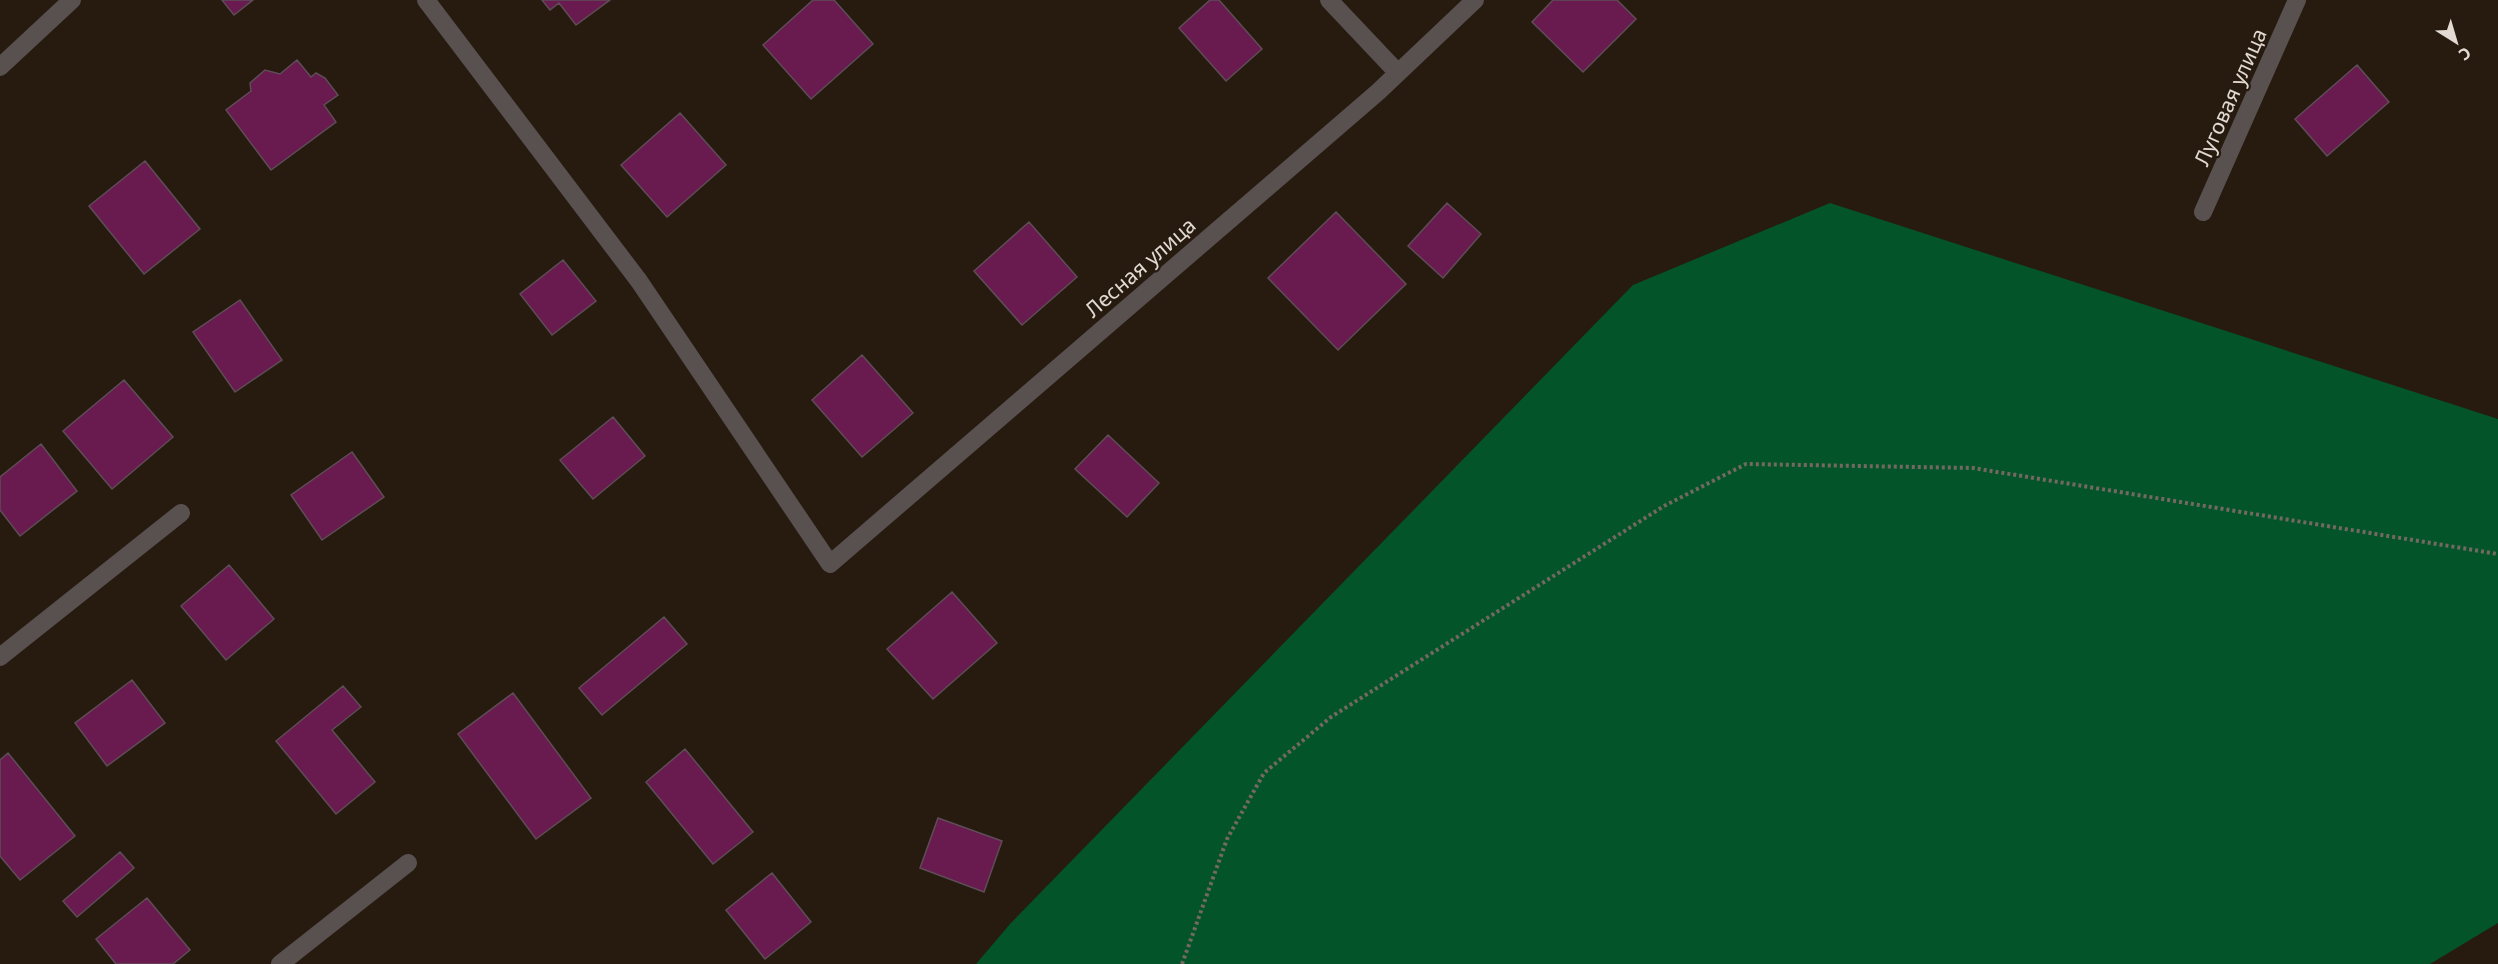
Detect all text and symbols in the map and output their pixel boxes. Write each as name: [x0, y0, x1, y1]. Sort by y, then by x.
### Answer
north arrow: [2426, 12, 2486, 72]
street label: Луговая улица: [2187, 24, 2273, 170]
text: С: [2454, 42, 2476, 66]
street label: Лесная улица: [1079, 211, 1201, 323]

